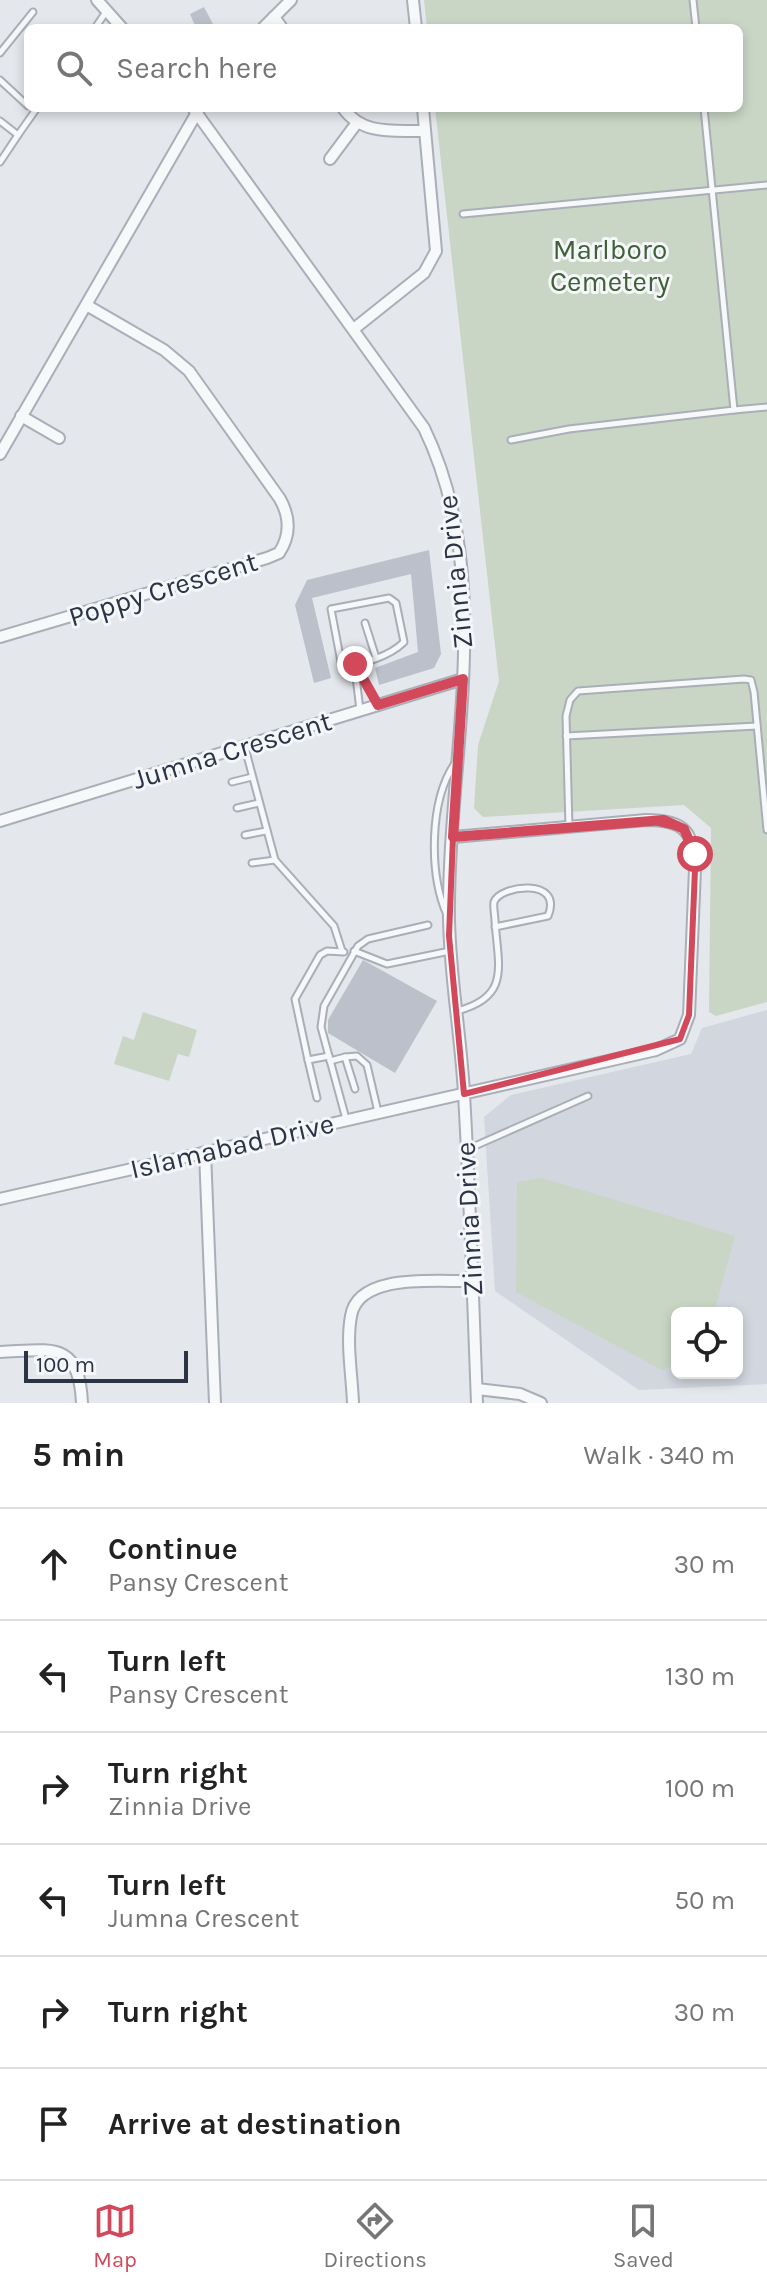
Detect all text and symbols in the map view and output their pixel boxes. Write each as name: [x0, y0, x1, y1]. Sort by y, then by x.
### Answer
search box: [24, 24, 743, 112]
icon: search: [52, 46, 96, 90]
text: Search here: [116, 50, 277, 86]
park label: Marlboro Cemetery: [550, 233, 670, 298]
street label: Zinnia Drive: [431, 493, 479, 651]
street label: Poppy Crescent: [65, 545, 261, 633]
route end: [337, 646, 373, 682]
street label: Jumna Crescent: [129, 704, 335, 796]
route start: [677, 836, 713, 872]
street label: Islamabad Drive: [127, 1107, 337, 1185]
street label: Zinnia Drive: [448, 1141, 490, 1297]
map controls: [671, 1307, 743, 1379]
button: locate: [671, 1307, 743, 1379]
scale bar: [24, 1347, 188, 1383]
text: 100 m: [36, 1352, 95, 1378]
text: 5 min: [32, 1435, 125, 1475]
text: Walk · 340 m: [584, 1440, 735, 1471]
text: Continue: [108, 1531, 238, 1567]
icon: ahead: [32, 1542, 76, 1586]
text: 30 m: [674, 1549, 735, 1580]
text: Pansy Crescent: [108, 1567, 288, 1598]
text: Turn left: [108, 1643, 226, 1679]
icon: left: [32, 1654, 76, 1698]
text: 130 m: [665, 1661, 735, 1692]
text: Pansy Crescent: [108, 1679, 288, 1710]
text: Turn right: [108, 1755, 248, 1791]
icon: right: [32, 1766, 76, 1810]
text: 100 m: [665, 1773, 735, 1804]
text: Zinnia Drive: [108, 1791, 251, 1822]
text: Turn left: [108, 1867, 226, 1903]
icon: left: [32, 1878, 76, 1922]
text: 50 m: [674, 1885, 735, 1916]
text: Jumna Crescent: [108, 1903, 299, 1934]
icon: right: [32, 1990, 76, 2034]
text: Turn right: [108, 1994, 248, 2030]
text: 30 m: [674, 1997, 735, 2028]
icon: arrive: [32, 2102, 76, 2146]
text: Arrive at destination: [108, 2106, 402, 2142]
tab: Map: [93, 2199, 137, 2273]
tab: Directions: [323, 2199, 427, 2273]
tab: Saved: [613, 2199, 674, 2273]

